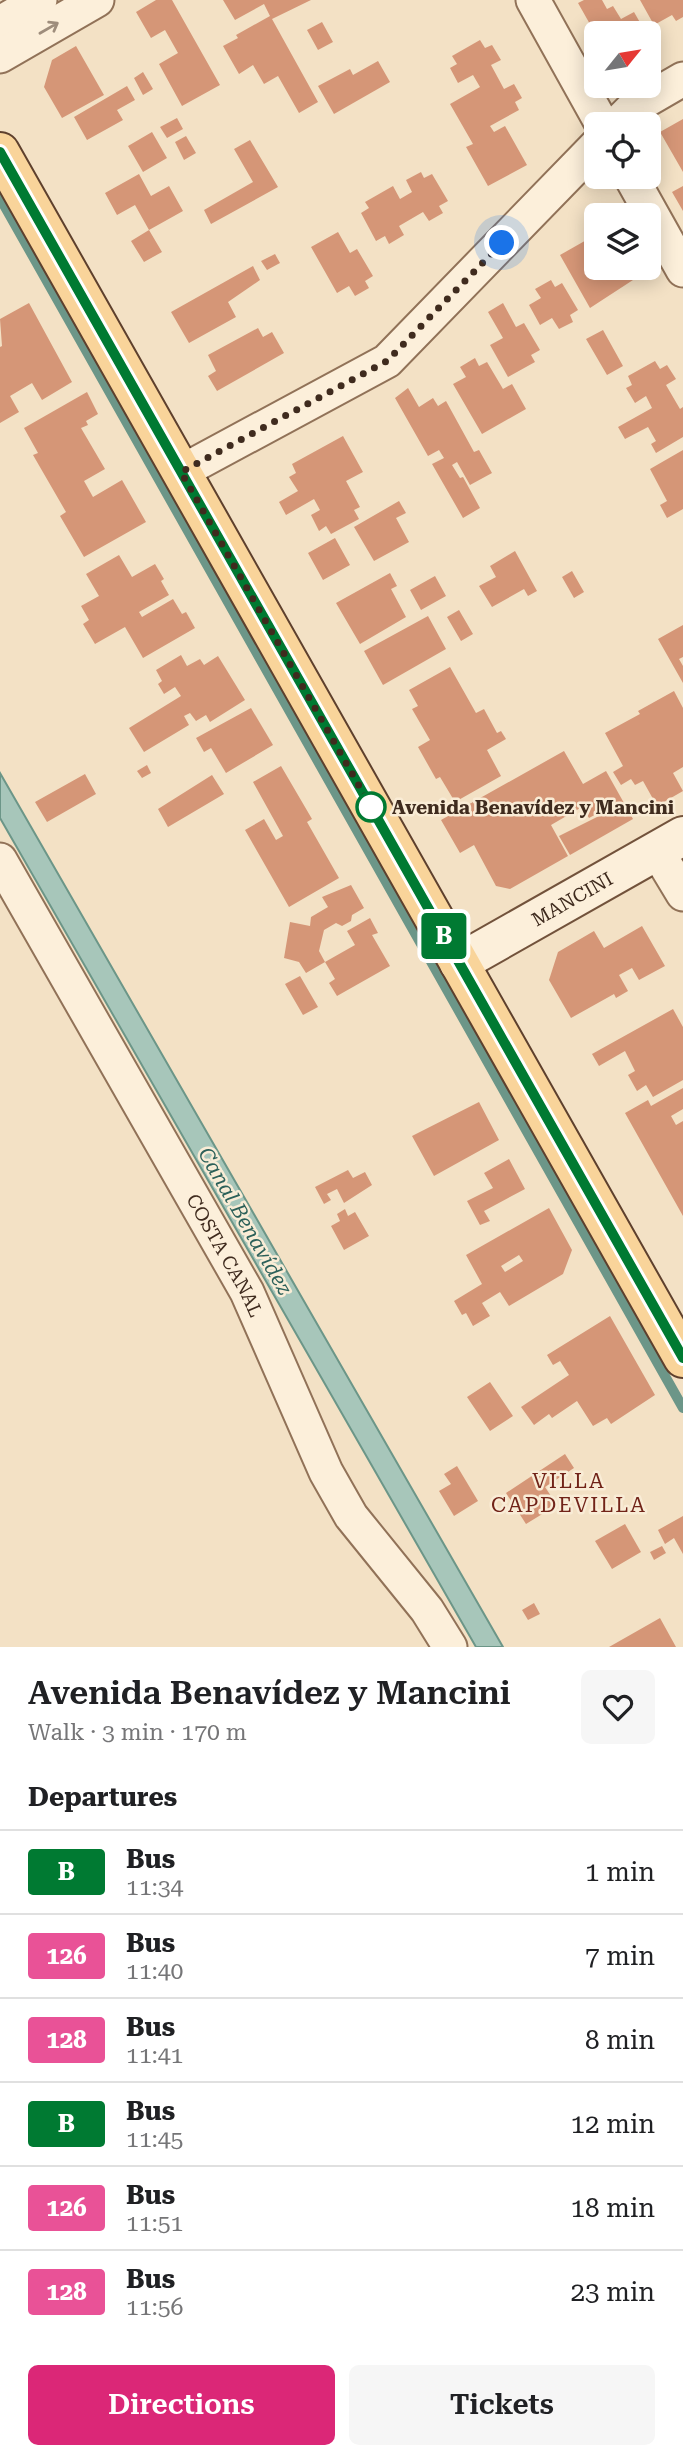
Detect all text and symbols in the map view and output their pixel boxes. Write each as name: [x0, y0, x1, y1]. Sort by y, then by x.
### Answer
one-way arrow: [38, 21, 58, 35]
north arrow: [584, 21, 662, 98]
map controls: [584, 21, 661, 280]
button: locate: [584, 112, 661, 189]
button: layers: [584, 203, 661, 280]
your location: [484, 225, 519, 260]
marker: Avenida Benavídez y Mancini: [356, 792, 386, 822]
place label: Avenida Benavídez y Mancini: [392, 796, 674, 819]
street label: MANCINI: [527, 867, 617, 931]
line badge: B: [421, 913, 467, 959]
text: B: [435, 922, 453, 950]
water label: Canal Benavídez: [193, 1143, 297, 1299]
street label: COSTA CANAL: [182, 1190, 268, 1320]
district label: VILLA CAPDEVILLA: [491, 1469, 647, 1517]
button: heart: [581, 1670, 655, 1744]
text: Avenida Benavídez y Mancini: [28, 1673, 511, 1712]
text: Walk · 3 min · 170 m: [28, 1719, 247, 1746]
text: Departures: [28, 1782, 177, 1812]
text: Bus: [126, 1844, 175, 1874]
text: 1 min: [585, 1857, 655, 1887]
text: B: [58, 1858, 75, 1886]
text: 11:34: [126, 1874, 183, 1901]
text: Bus: [126, 1928, 175, 1958]
text: 7 min: [585, 1941, 655, 1971]
text: 126: [46, 1942, 87, 1970]
text: 11:40: [126, 1958, 183, 1985]
text: Bus: [126, 2012, 175, 2042]
text: 8 min: [585, 2025, 655, 2055]
text: 128: [46, 2026, 87, 2054]
text: 11:41: [126, 2042, 183, 2069]
text: Bus: [126, 2096, 175, 2126]
text: 12 min: [571, 2109, 655, 2139]
text: B: [58, 2110, 75, 2138]
text: 11:45: [126, 2126, 183, 2153]
text: Bus: [126, 2180, 175, 2210]
text: 18 min: [571, 2193, 655, 2223]
text: 126: [46, 2194, 87, 2222]
text: 11:51: [126, 2210, 183, 2237]
text: Bus: [126, 2264, 175, 2294]
text: 23 min: [571, 2277, 655, 2307]
text: 128: [46, 2278, 87, 2306]
text: 11:56: [126, 2294, 183, 2321]
button: Directions: [28, 2365, 335, 2445]
button: Tickets: [349, 2365, 655, 2445]

